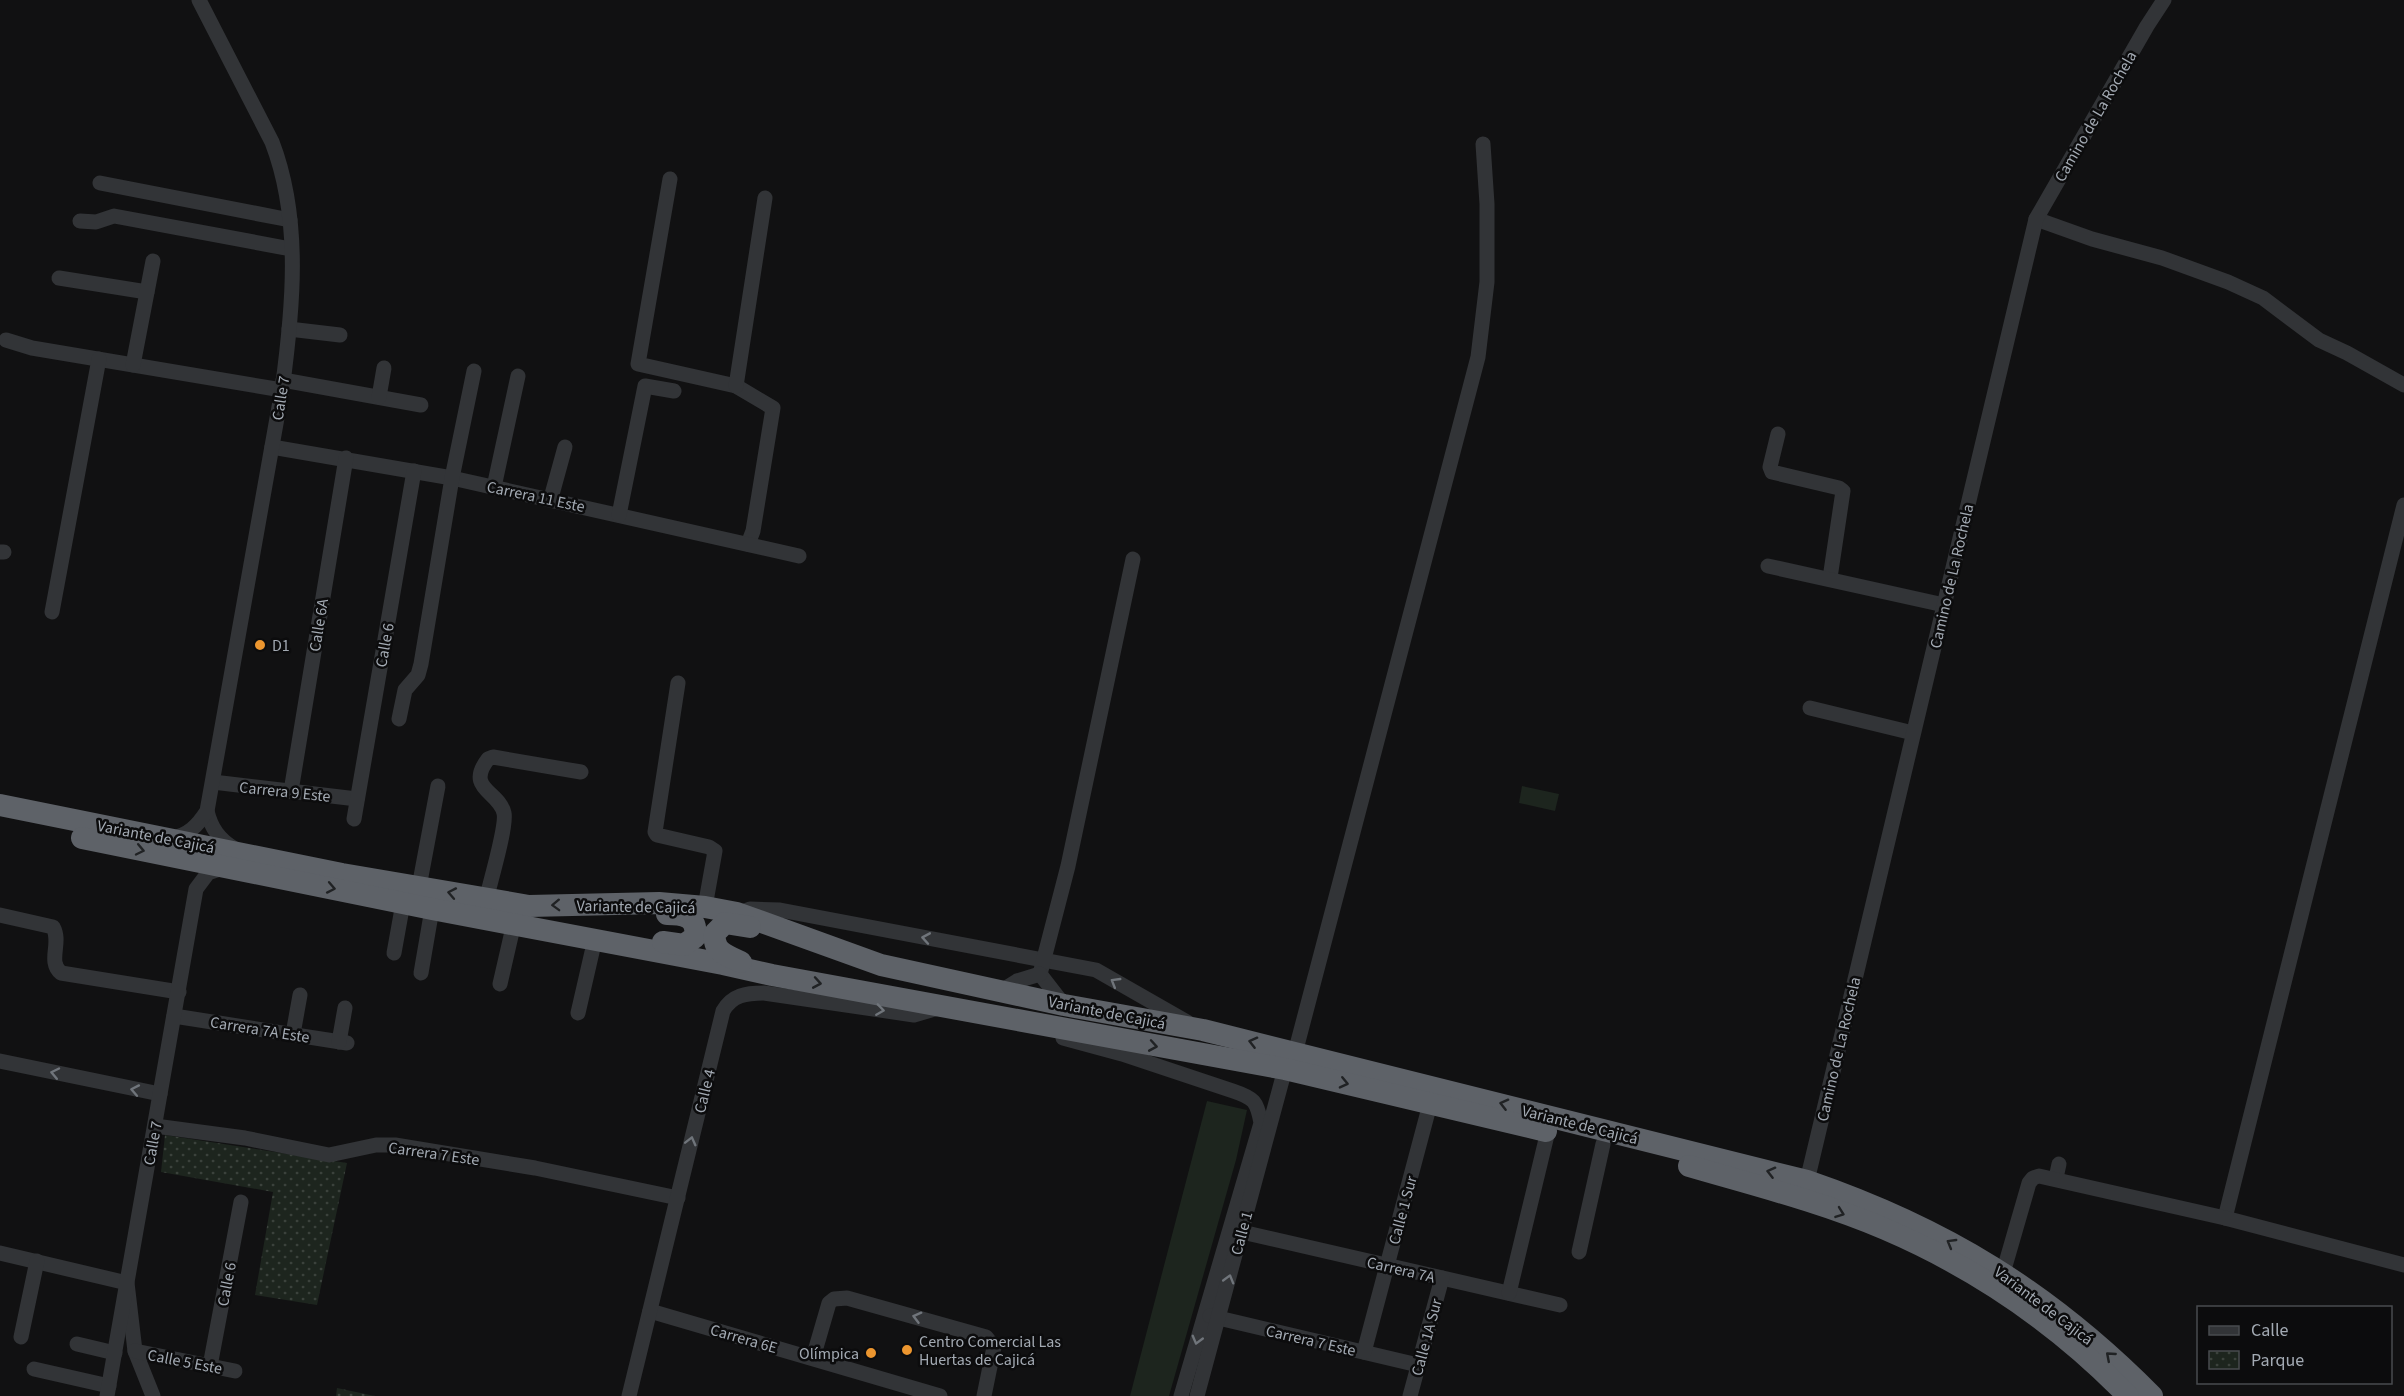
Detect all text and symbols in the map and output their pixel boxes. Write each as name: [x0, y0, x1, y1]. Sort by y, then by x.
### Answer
street label: Camino de La Rochela: [2049, 47, 2142, 186]
street label: Calle 7: [267, 374, 295, 422]
street label: Carrera 11 Este: [485, 476, 587, 518]
street label: Camino de La Rochela: [1925, 502, 1979, 651]
street label: Calle 6A: [304, 597, 334, 653]
street label: Calle 6: [370, 621, 400, 669]
place label: D1: [272, 635, 290, 657]
marker: D1: [253, 638, 267, 652]
street label: Carrera 9 Este: [238, 776, 332, 808]
street label: Variante de Cajicá: [95, 815, 216, 859]
one-way arrow: [134, 843, 144, 856]
one-way arrow: [325, 881, 335, 894]
one-way arrow: [448, 887, 458, 900]
street label: Variante de Cajicá: [576, 895, 696, 919]
one-way arrow: [552, 899, 561, 911]
one-way arrow: [922, 932, 932, 945]
street label: Camino de La Rochela: [1812, 975, 1866, 1124]
one-way arrow: [811, 976, 821, 989]
one-way arrow: [1111, 978, 1121, 990]
street label: Variante de Cajicá: [1046, 991, 1167, 1035]
one-way arrow: [876, 1003, 885, 1015]
street label: Carrera 7A Este: [209, 1011, 311, 1049]
one-way arrow: [1248, 1037, 1258, 1050]
one-way arrow: [1147, 1039, 1157, 1052]
one-way arrow: [51, 1067, 61, 1080]
street label: Calle 4: [689, 1067, 721, 1115]
one-way arrow: [1339, 1076, 1349, 1089]
one-way arrow: [131, 1084, 141, 1097]
one-way arrow: [1499, 1099, 1509, 1112]
street label: Variante de Cajicá: [1519, 1100, 1640, 1150]
street label: Calle 7: [138, 1119, 168, 1167]
street label: Carrera 7 Este: [387, 1137, 481, 1171]
one-way arrow: [684, 1137, 697, 1147]
one-way arrow: [1766, 1166, 1776, 1179]
street label: Calle 1 Sur: [1383, 1173, 1423, 1247]
one-way arrow: [1834, 1206, 1845, 1218]
street label: Calle 1: [1226, 1209, 1258, 1258]
one-way arrow: [1947, 1239, 1957, 1250]
street label: Carrera 7A: [1365, 1251, 1437, 1289]
street label: Calle 6: [212, 1260, 242, 1308]
street label: Variante de Cajicá: [1989, 1261, 2097, 1350]
one-way arrow: [1222, 1274, 1234, 1285]
street label: Calle 1A Sur: [1406, 1296, 1448, 1378]
legend: [2197, 1306, 2392, 1384]
one-way arrow: [912, 1312, 923, 1324]
text: Calle: [2251, 1318, 2289, 1343]
street label: Carrera 6E: [708, 1319, 780, 1359]
street label: Carrera 7 Este: [1264, 1320, 1358, 1362]
place label: Centro Comercial Las Huertas de Cajicá: [919, 1331, 1061, 1371]
one-way arrow: [1192, 1334, 1204, 1345]
place label: Olímpica: [799, 1343, 859, 1365]
marker: Centro Comercial Las Huertas de Cajicá: [900, 1343, 914, 1357]
street label: Calle 5 Este: [146, 1344, 224, 1380]
marker: Olímpica: [864, 1346, 878, 1360]
text: Parque: [2251, 1348, 2304, 1373]
one-way arrow: [2106, 1352, 2117, 1363]

